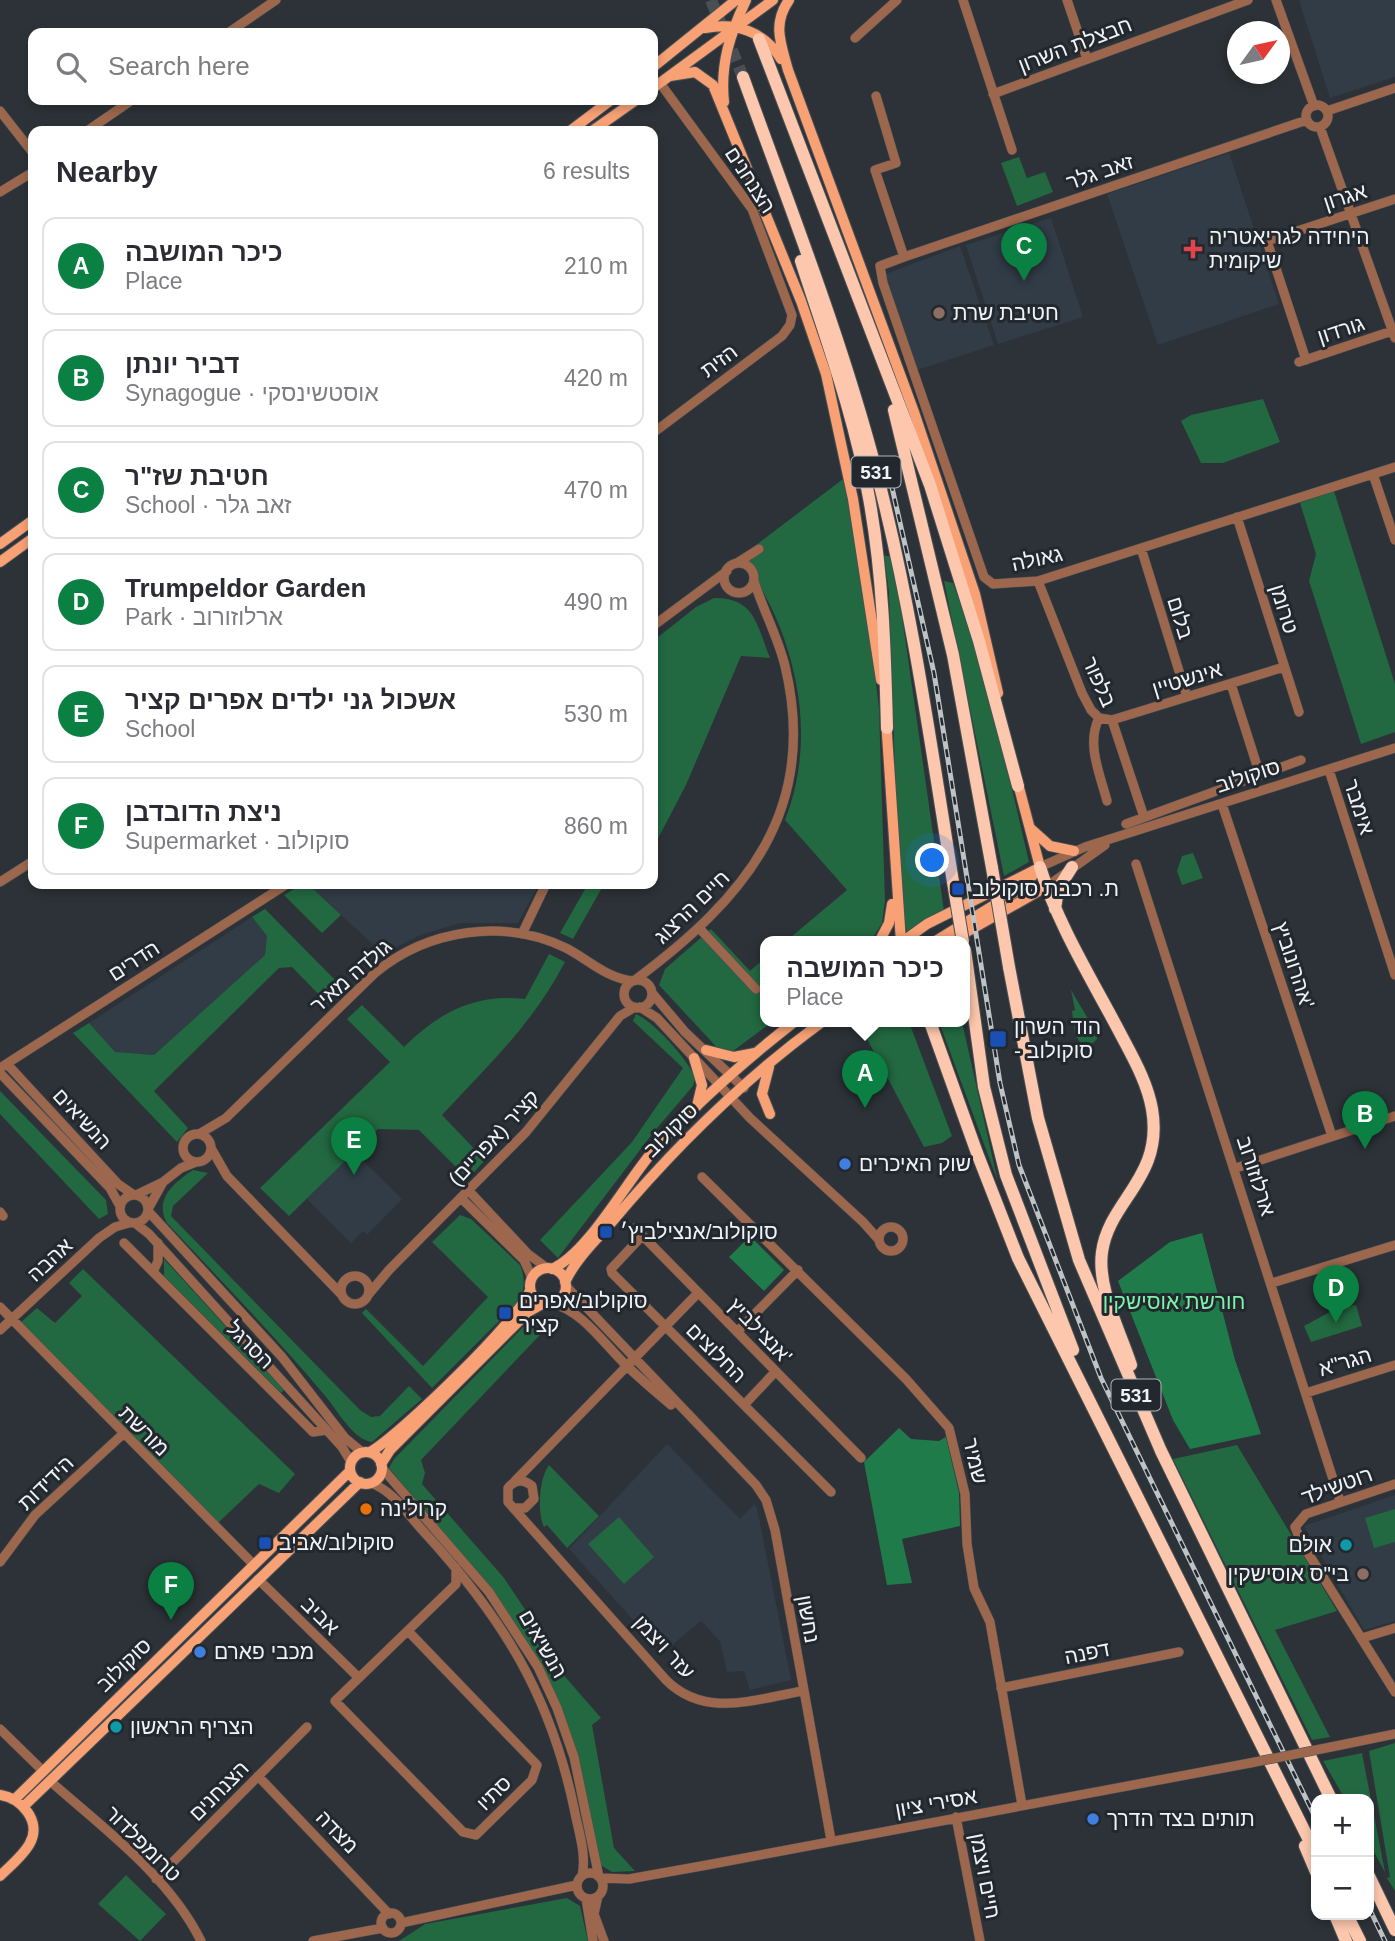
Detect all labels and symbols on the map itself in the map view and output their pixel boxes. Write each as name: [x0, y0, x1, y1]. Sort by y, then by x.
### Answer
street label: חבצלת השרון: [1015, 12, 1135, 77]
north arrow: [1227, 21, 1290, 84]
street label: הצנחנים: [721, 142, 780, 217]
street label: זאב גלר: [1063, 149, 1136, 194]
street label: אגרון: [1320, 179, 1369, 214]
pin: C: [1001, 223, 1047, 281]
place label: היחידה לגריאטריה שיקומית: [1209, 225, 1370, 272]
marker: היחידה לגריאטריה שיקומית: [1183, 239, 1203, 259]
place label: חטיבת שרת: [953, 301, 1059, 324]
marker: חטיבת שרת: [931, 305, 947, 321]
street label: גורדון: [1314, 311, 1367, 348]
street label: הזית: [696, 339, 741, 382]
road number: 531: [852, 457, 900, 488]
street label: גאולה: [1009, 542, 1065, 575]
street label: טרומן: [1266, 581, 1303, 636]
street label: בלום: [1163, 594, 1198, 642]
street label: בלפור: [1078, 653, 1121, 710]
street label: אינשטיין: [1149, 657, 1225, 700]
street label: סוקולוב: [1213, 754, 1283, 797]
street label: אימבר: [1340, 776, 1379, 837]
your location: [915, 843, 949, 877]
street label: חיים הרצוג: [650, 865, 734, 948]
place label: ת. רכבת סוקולוב: [972, 877, 1119, 900]
marker: ת. רכבת סוקולוב: [950, 881, 966, 897]
street label: אהרונוביץ': [1270, 919, 1319, 1011]
street label: גולדה מאיר: [305, 934, 396, 1017]
street label: הדרים: [104, 936, 163, 985]
place label: הוד השרון - סוקולוב: [1014, 1015, 1101, 1062]
marker: הוד השרון - סוקולוב: [988, 1029, 1008, 1049]
pin: A: [842, 1050, 888, 1108]
street label: הנשיאים: [49, 1084, 116, 1154]
street label: קציר (אפריים): [444, 1085, 544, 1190]
pin: B: [1342, 1091, 1388, 1149]
street label: סוקולוב: [639, 1098, 702, 1161]
pin: E: [331, 1117, 377, 1175]
street label: ארלוזורוב: [1233, 1133, 1280, 1219]
place label: שוק האיכרים: [859, 1152, 971, 1175]
marker: שוק האיכרים: [837, 1156, 853, 1172]
place label: סוקולוב/אנצילביץ׳: [620, 1220, 778, 1243]
marker: סוקולוב/אנצילביץ׳: [598, 1224, 614, 1240]
street label: אהבה: [23, 1233, 77, 1286]
pin: D: [1313, 1265, 1359, 1323]
place label: סוקולוב/אפרים קציר: [519, 1289, 648, 1336]
park label: חורשת אוסישקין: [1103, 1290, 1245, 1313]
street label: אנצילביץ': [724, 1293, 797, 1368]
marker: סוקולוב/אפרים קציר: [497, 1305, 513, 1321]
street label: הסרגל: [222, 1316, 279, 1373]
street label: החלוצים: [682, 1318, 751, 1387]
street label: הגר"א: [1316, 1343, 1374, 1380]
road number: 531: [1112, 1380, 1160, 1410]
street label: מורשת: [115, 1401, 174, 1460]
street label: שמיר: [959, 1436, 992, 1486]
street label: הידידות: [13, 1451, 78, 1514]
street label: רוטשילד: [1298, 1462, 1376, 1509]
place label: קרולינה: [380, 1497, 447, 1520]
marker: קרולינה: [358, 1501, 374, 1517]
place label: סוקולוב/אביב: [279, 1531, 394, 1554]
place label: אולם: [1288, 1533, 1332, 1556]
marker: סוקולוב/אביב: [257, 1535, 273, 1551]
marker: אולם: [1338, 1537, 1354, 1553]
pin: F: [148, 1562, 194, 1620]
place label: בי"ס אוסישקין: [1227, 1562, 1349, 1585]
marker: בי"ס אוסישקין: [1355, 1566, 1371, 1582]
street label: אביב: [297, 1592, 344, 1639]
street label: נחשון: [793, 1593, 824, 1645]
street label: הנשיאים: [515, 1606, 572, 1682]
street label: עזר ויצמן: [629, 1610, 699, 1683]
street label: סוקולוב: [92, 1633, 155, 1696]
street label: דפנה: [1062, 1637, 1112, 1668]
place label: מכבי פארם: [214, 1640, 314, 1663]
marker: מכבי פארם: [192, 1644, 208, 1660]
place label: הצריף הראשון: [130, 1715, 253, 1738]
marker: הצריף הראשון: [108, 1719, 124, 1735]
street label: הצנחנים: [184, 1756, 253, 1825]
street label: סתיו: [472, 1771, 516, 1815]
street label: אסירי ציון: [893, 1784, 979, 1821]
street label: טרומפלדור: [101, 1801, 186, 1886]
street label: מצדה: [312, 1806, 363, 1858]
place label: תותים בצד הדרך: [1107, 1807, 1255, 1830]
marker: תותים בצד הדרך: [1085, 1811, 1101, 1827]
street label: חיים ויצמן: [966, 1831, 1005, 1921]

